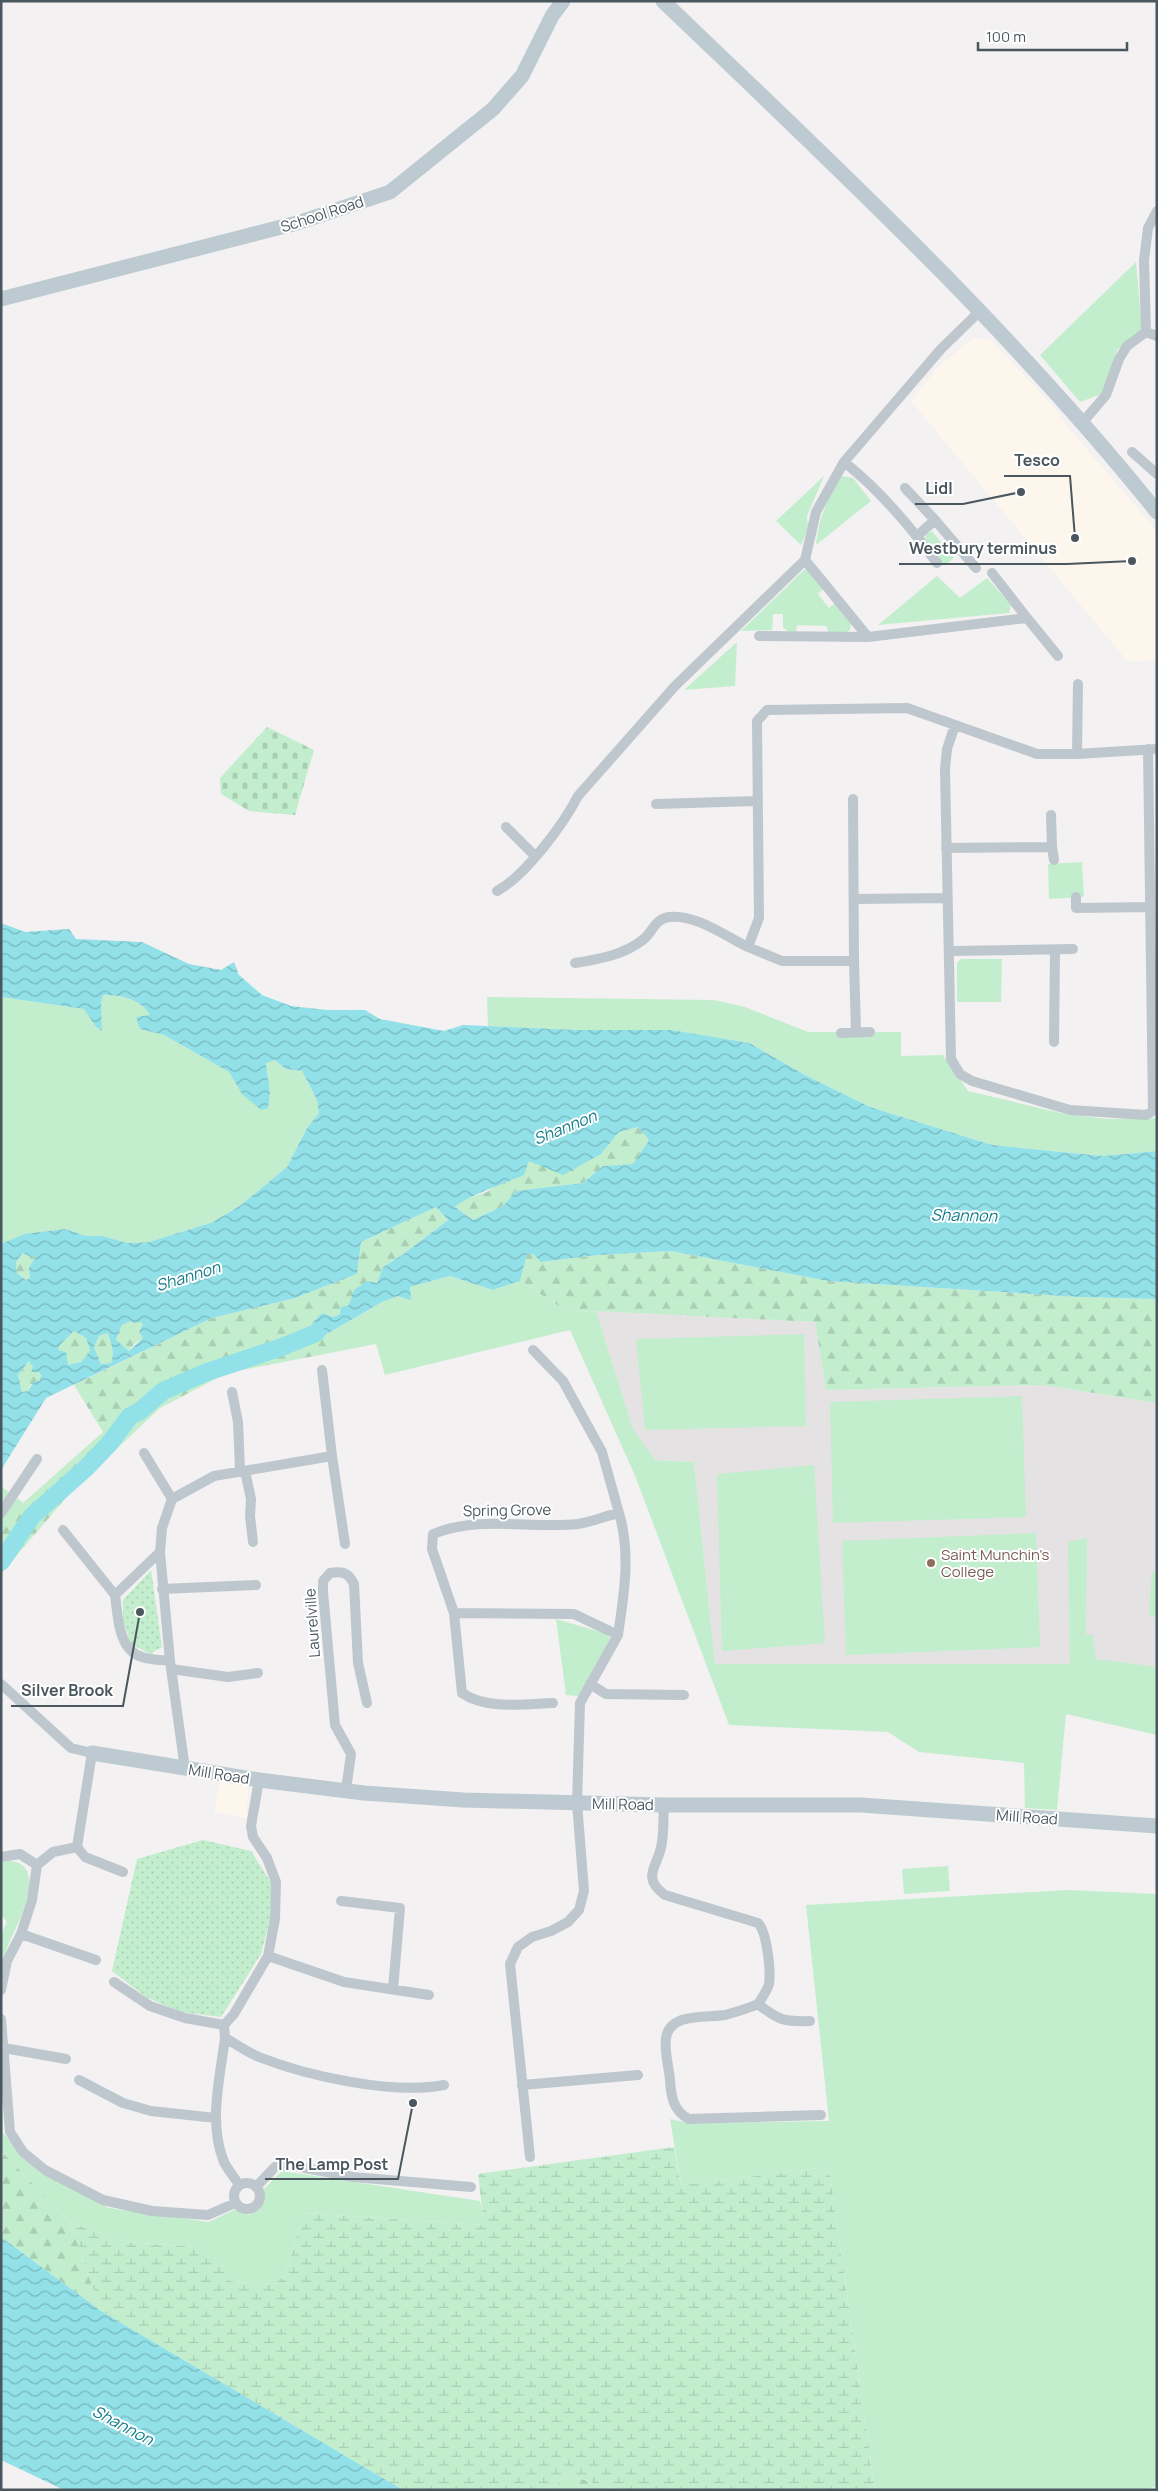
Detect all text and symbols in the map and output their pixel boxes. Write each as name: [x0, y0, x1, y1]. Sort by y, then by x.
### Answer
scale bar: [978, 20, 1127, 52]
text: 100 m: [986, 26, 1026, 47]
street label: School Road: [278, 191, 366, 237]
callout: Tesco: [1004, 445, 1070, 476]
text: Tesco: [1014, 449, 1060, 471]
callout: Lidl: [915, 473, 963, 504]
text: Lidl: [925, 477, 953, 499]
callout: Westbury terminus: [899, 533, 1067, 564]
text: Westbury terminus: [909, 537, 1057, 559]
water label: Shannon: [530, 1104, 600, 1150]
water label: Shannon: [931, 1203, 998, 1227]
water label: Shannon: [153, 1256, 223, 1296]
street label: Spring Grove: [463, 1499, 552, 1521]
place label: Saint Munchin's College: [941, 1544, 1049, 1582]
marker: Saint Munchin's College: [925, 1557, 937, 1569]
street label: Laurelville: [299, 1587, 325, 1658]
callout: Silver Brook: [11, 1675, 123, 1706]
text: Silver Brook: [21, 1679, 113, 1701]
street label: Mill Road: [187, 1759, 251, 1789]
street label: Mill Road: [592, 1793, 654, 1815]
street label: Mill Road: [996, 1804, 1058, 1830]
callout: The Lamp Post: [265, 2148, 398, 2179]
text: The Lamp Post: [275, 2153, 389, 2175]
water label: Shannon: [89, 2400, 158, 2450]

